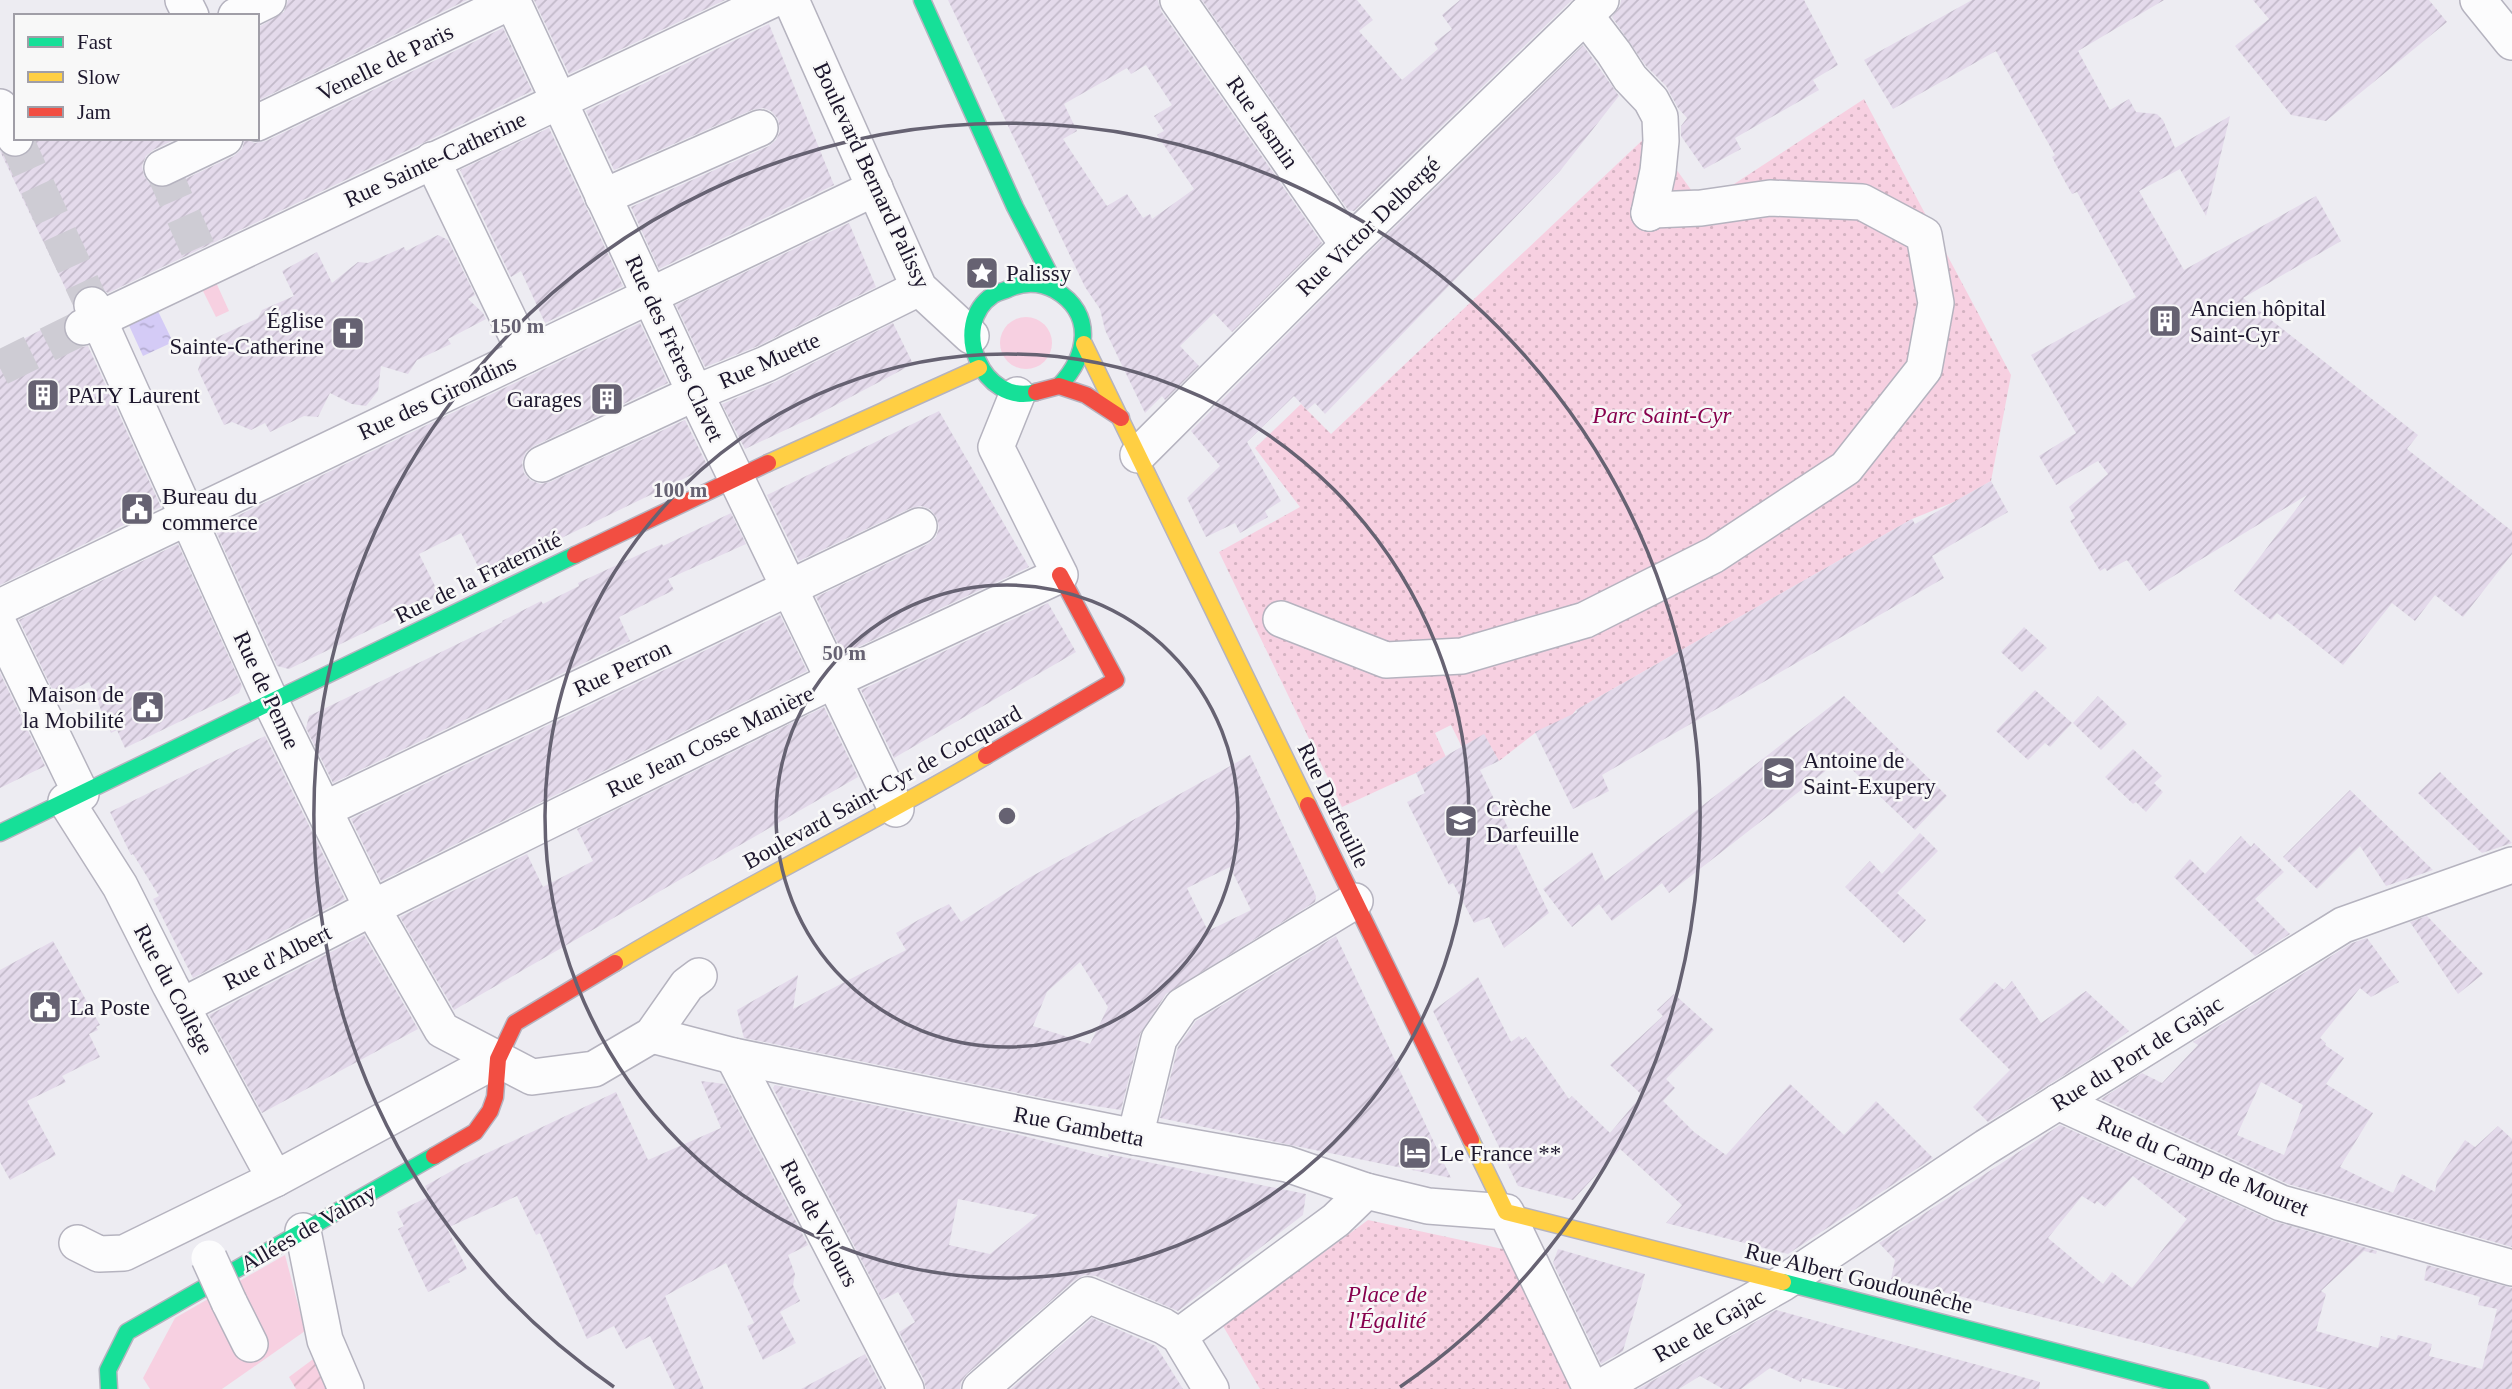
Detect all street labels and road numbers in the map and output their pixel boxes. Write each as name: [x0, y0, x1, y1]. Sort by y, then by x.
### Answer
street label: Venelle de Paris: [313, 19, 457, 106]
street label: Boulevard Bernard Palissy: [808, 58, 935, 293]
street label: Rue Jasmin: [1222, 71, 1304, 174]
street label: Rue Sainte-Catherine: [340, 106, 530, 212]
street label: Rue Victor Delbergé: [1292, 152, 1445, 301]
street label: Rue des Frères Clavet: [620, 251, 729, 446]
street label: Rue Muette: [715, 327, 824, 394]
street label: Rue des Girondins: [354, 350, 520, 445]
street label: Rue de la Fraternité: [391, 526, 565, 629]
street label: Rue de Penne: [228, 628, 305, 753]
street label: Rue Perron: [570, 635, 675, 702]
street label: Rue Jean Cosse Manière: [603, 681, 818, 802]
street label: Boulevard Saint-Cyr de Cocquard: [739, 700, 1026, 874]
street label: Rue Darfeuille: [1292, 739, 1375, 872]
street label: Rue d'Albert: [219, 919, 336, 995]
street label: Rue du Collège: [129, 920, 218, 1058]
street label: Rue du Port de Gajac: [2047, 991, 2227, 1116]
street label: Rue Gambetta: [1012, 1102, 1146, 1151]
street label: Rue du Camp de Mouret: [2093, 1110, 2313, 1222]
street label: Rue de Velours: [776, 1156, 864, 1291]
street label: Allées de Valmy: [236, 1179, 381, 1277]
street label: Rue Albert Goudounêche: [1742, 1238, 1975, 1319]
street label: Rue de Gajac: [1649, 1284, 1769, 1367]

